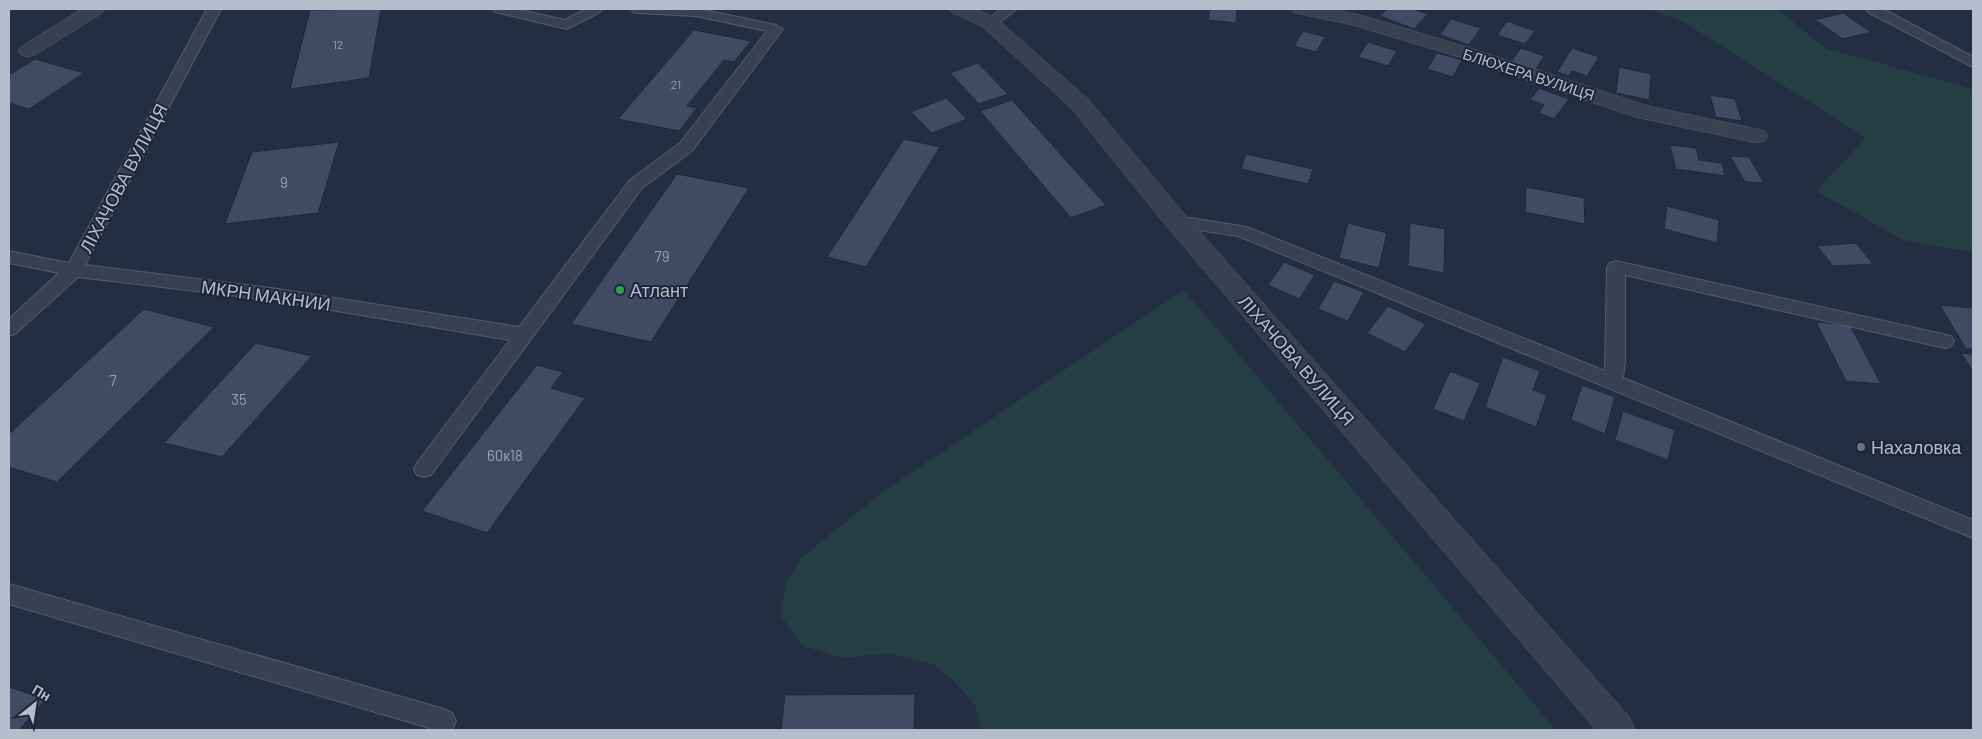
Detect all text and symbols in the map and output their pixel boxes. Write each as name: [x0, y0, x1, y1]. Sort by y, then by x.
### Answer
house number: 12: [333, 37, 343, 51]
street label: БЛЮХЕРА ВУЛИЦЯ: [1461, 44, 1597, 104]
house number: 21: [671, 77, 681, 91]
street label: ЛІХАЧОВА ВУЛИЦЯ: [74, 100, 172, 256]
house number: 9: [280, 173, 288, 191]
house number: 79: [655, 247, 669, 265]
street label: МКРН МАКНИИ: [200, 275, 332, 315]
place label: Атлант: [630, 279, 688, 301]
marker: Атлант: [614, 284, 626, 296]
street label: ЛІХАЧОВА ВУЛИЦЯ: [1234, 290, 1360, 430]
house number: 7: [109, 371, 117, 389]
house number: 35: [231, 390, 247, 408]
place label: Нахаловка: [1871, 436, 1962, 458]
marker: Нахаловка: [1855, 441, 1867, 453]
house number: 60к18: [487, 446, 523, 464]
north arrow: [10, 679, 60, 729]
text: Пн: [29, 680, 54, 704]

